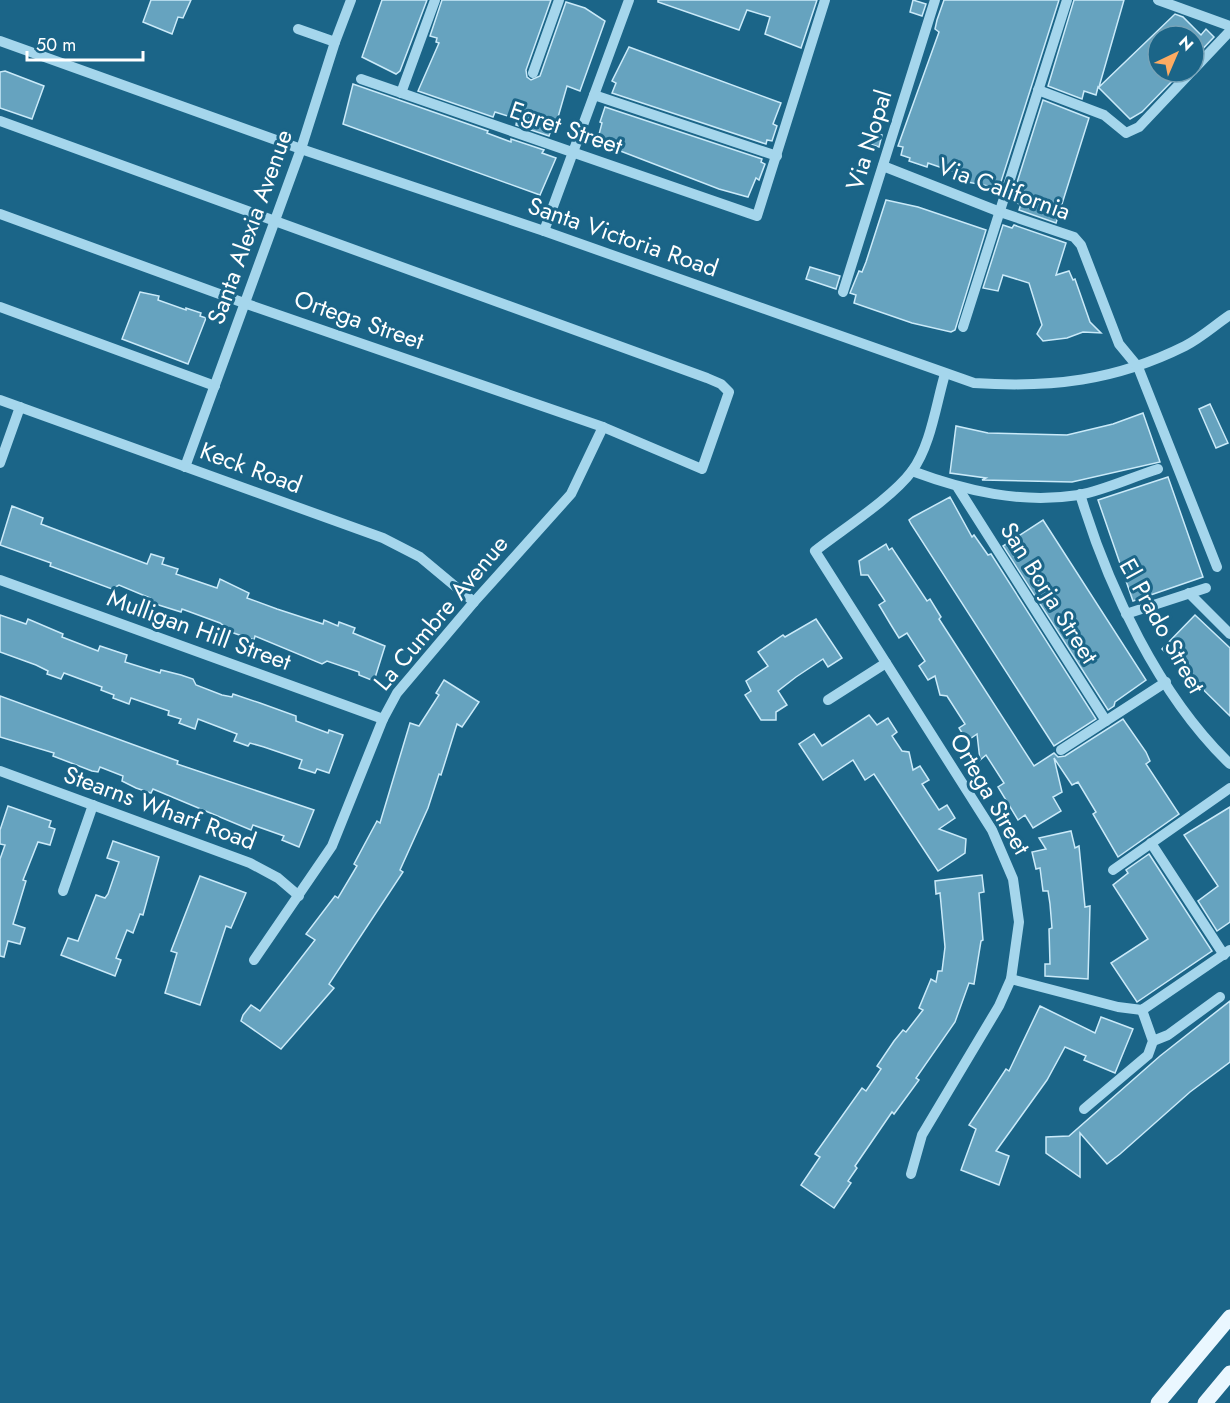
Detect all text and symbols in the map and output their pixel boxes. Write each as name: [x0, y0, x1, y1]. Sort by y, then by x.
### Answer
scale bar: [27, 24, 142, 62]
north arrow: [1146, 24, 1206, 84]
text: N: [1174, 31, 1199, 56]
text: 50 m: [36, 32, 76, 58]
street label: Via Nopal: [837, 85, 900, 194]
street label: Egret Street: [505, 92, 628, 163]
street label: Santa Alexia Avenue: [198, 125, 301, 329]
street label: Via California: [933, 148, 1076, 229]
street label: Santa Victoria Road: [523, 188, 723, 286]
street label: Ortega Street: [290, 281, 429, 358]
street label: Keck Road: [195, 433, 307, 502]
street label: San Borja Street: [992, 515, 1107, 671]
street label: La Cumbre Avenue: [365, 527, 516, 698]
street label: El Prado Street: [1111, 552, 1214, 700]
street label: Mulligan Hill Street: [102, 580, 296, 679]
street label: Ortega Street: [942, 727, 1039, 861]
street label: Stearns Wharf Road: [59, 756, 261, 859]

